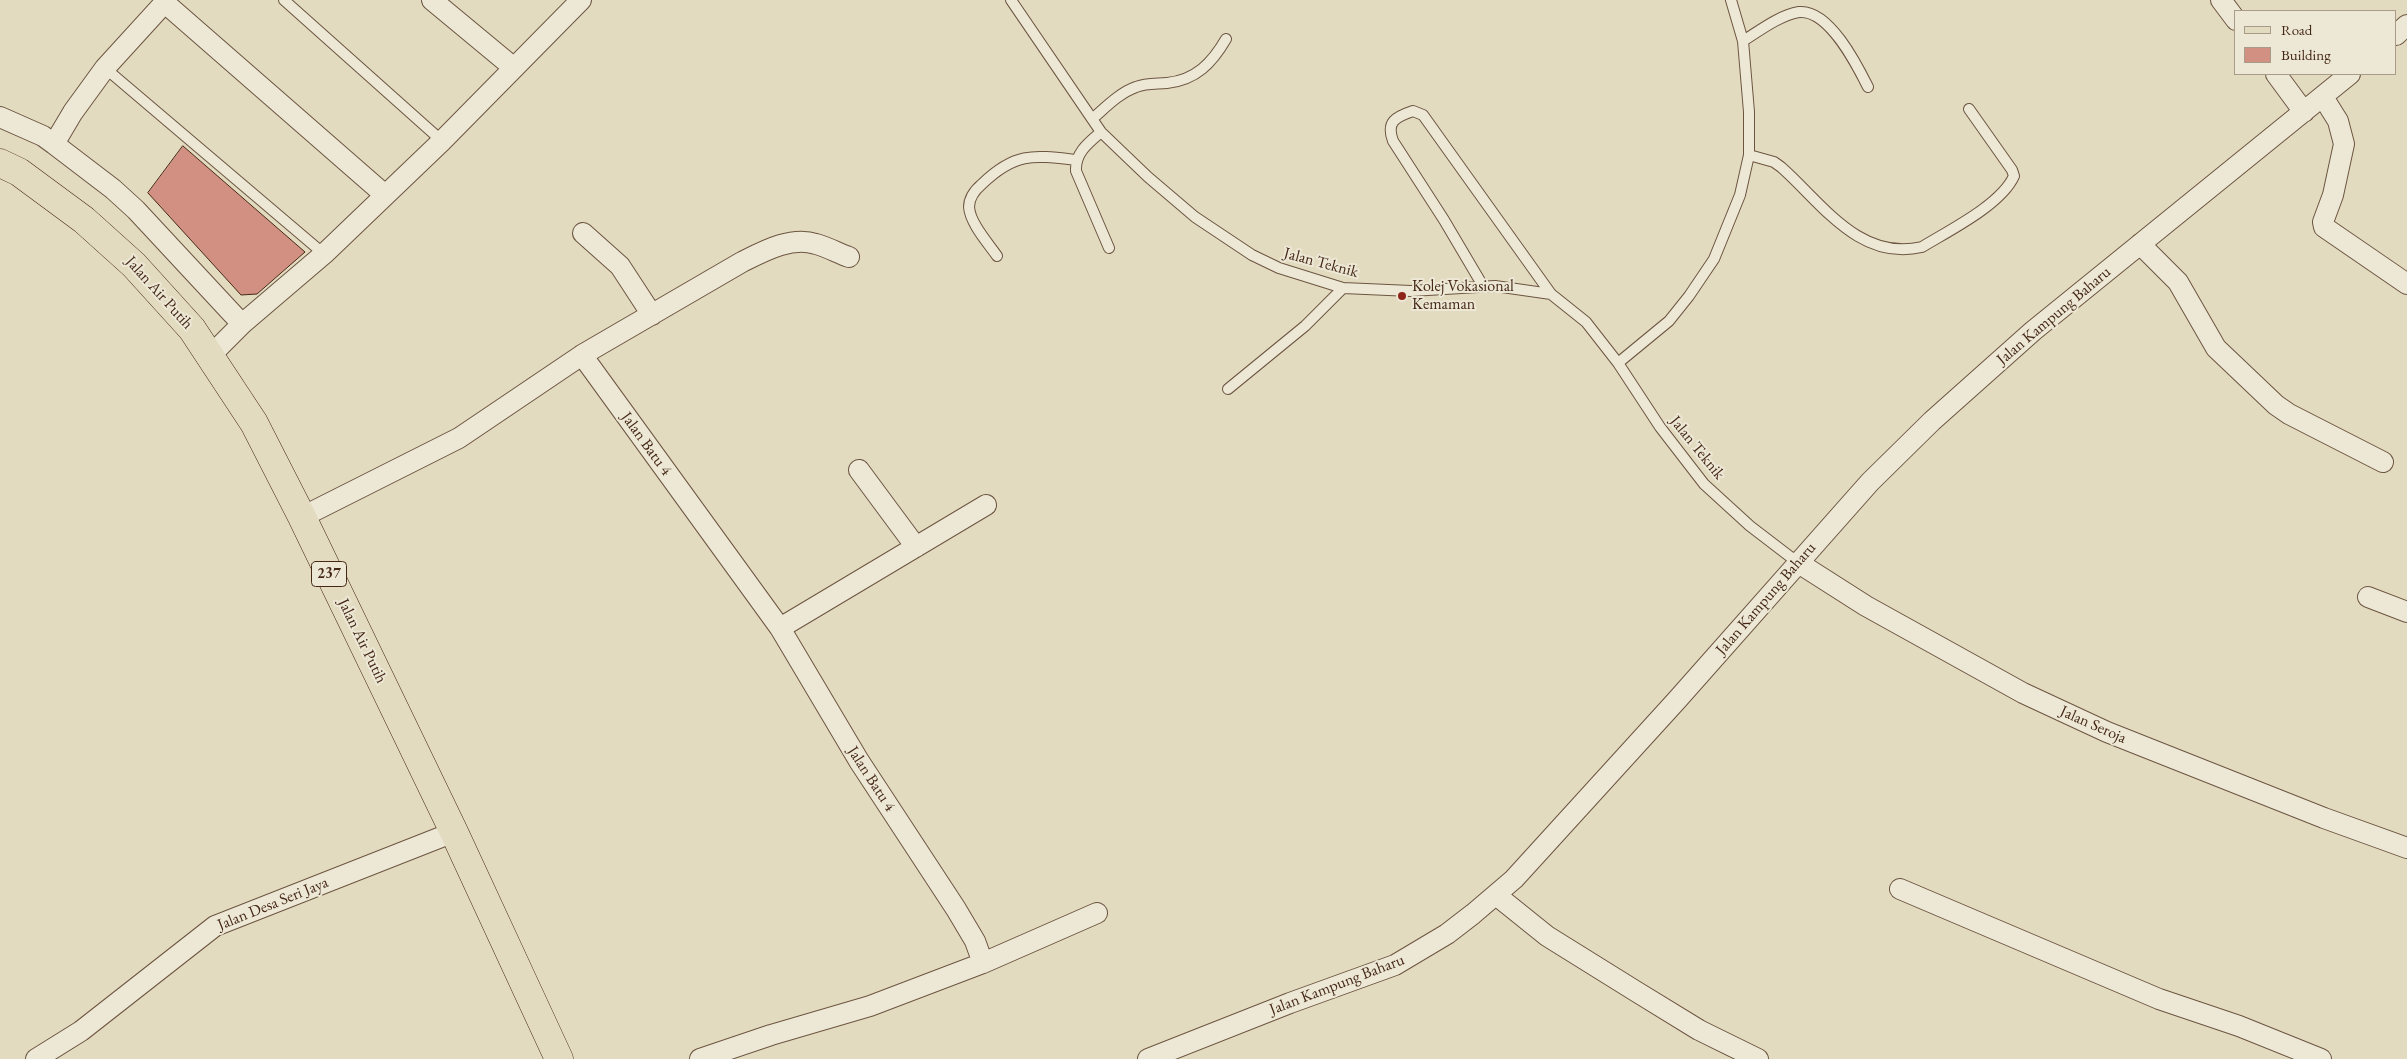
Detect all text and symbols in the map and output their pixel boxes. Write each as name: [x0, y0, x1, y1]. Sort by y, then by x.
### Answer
legend: [2234, 10, 2397, 75]
text: Road: [2281, 20, 2312, 39]
text: Building: [2281, 45, 2331, 64]
street label: Jalan Teknik: [1282, 244, 1360, 282]
street label: Jalan Air Putih: [121, 253, 197, 333]
street label: Jalan Kampung Baharu: [1993, 263, 2115, 369]
place label: Kolej Vokasional Kemaman: [1412, 277, 1514, 315]
marker: Kolej Vokasional Kemaman: [1396, 290, 1408, 302]
street label: Jalan Batu 4: [617, 409, 675, 479]
street label: Jalan Teknik: [1666, 412, 1728, 484]
street label: Jalan Kampung Baharu: [1712, 539, 1820, 659]
road number: 237: [312, 562, 346, 586]
street label: Jalan Air Putih: [333, 596, 391, 686]
street label: Jalan Seroja: [2057, 702, 2129, 748]
street label: Jalan Batu 4: [843, 743, 899, 815]
street label: Jalan Desa Seri Jaya: [215, 873, 331, 935]
street label: Jalan Kampung Baharu: [1267, 950, 1407, 1020]

